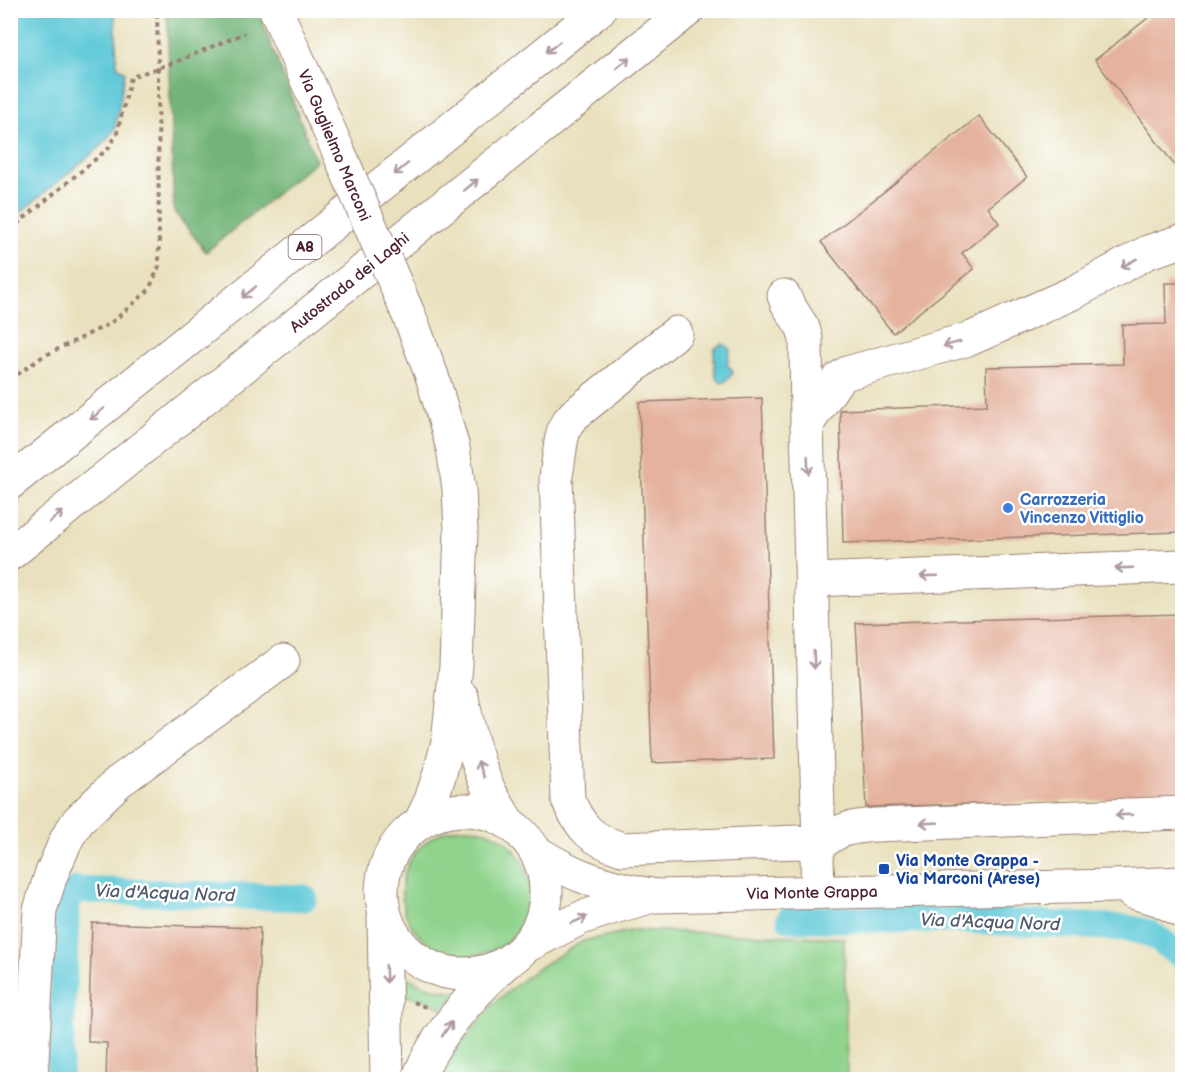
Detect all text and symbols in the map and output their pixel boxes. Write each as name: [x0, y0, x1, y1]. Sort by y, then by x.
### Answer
one-way arrow: [545, 41, 561, 54]
one-way arrow: [615, 56, 631, 69]
street label: Via Guglielmo Marconi: [293, 67, 374, 224]
one-way arrow: [393, 163, 409, 176]
one-way arrow: [463, 178, 479, 191]
street label: Autostrada dei Laghi: [286, 229, 414, 337]
road number: A8: [288, 235, 322, 259]
one-way arrow: [1121, 257, 1138, 269]
one-way arrow: [242, 285, 258, 298]
one-way arrow: [943, 338, 962, 350]
one-way arrow: [90, 407, 106, 420]
one-way arrow: [802, 455, 814, 475]
place label: Carrozzeria Vincenzo Vittiglio: [1020, 491, 1144, 528]
marker: Carrozzeria Vincenzo Vittiglio: [1001, 501, 1015, 515]
one-way arrow: [48, 511, 64, 524]
one-way arrow: [1115, 563, 1135, 574]
one-way arrow: [920, 570, 940, 581]
one-way arrow: [808, 650, 820, 670]
one-way arrow: [475, 760, 486, 779]
one-way arrow: [1115, 810, 1135, 821]
one-way arrow: [920, 817, 940, 828]
place label: Via Monte Grappa - Via Marconi (Arese): [896, 852, 1040, 889]
marker: Via Monte Grappa - Via Marconi (Arese): [877, 862, 891, 876]
water label: Via d'Acqua Nord: [95, 881, 236, 906]
street label: Via Monte Grappa: [746, 883, 878, 904]
water label: Via d'Acqua Nord: [920, 910, 1061, 935]
one-way arrow: [569, 913, 587, 925]
one-way arrow: [380, 963, 392, 983]
one-way arrow: [441, 1021, 453, 1038]

